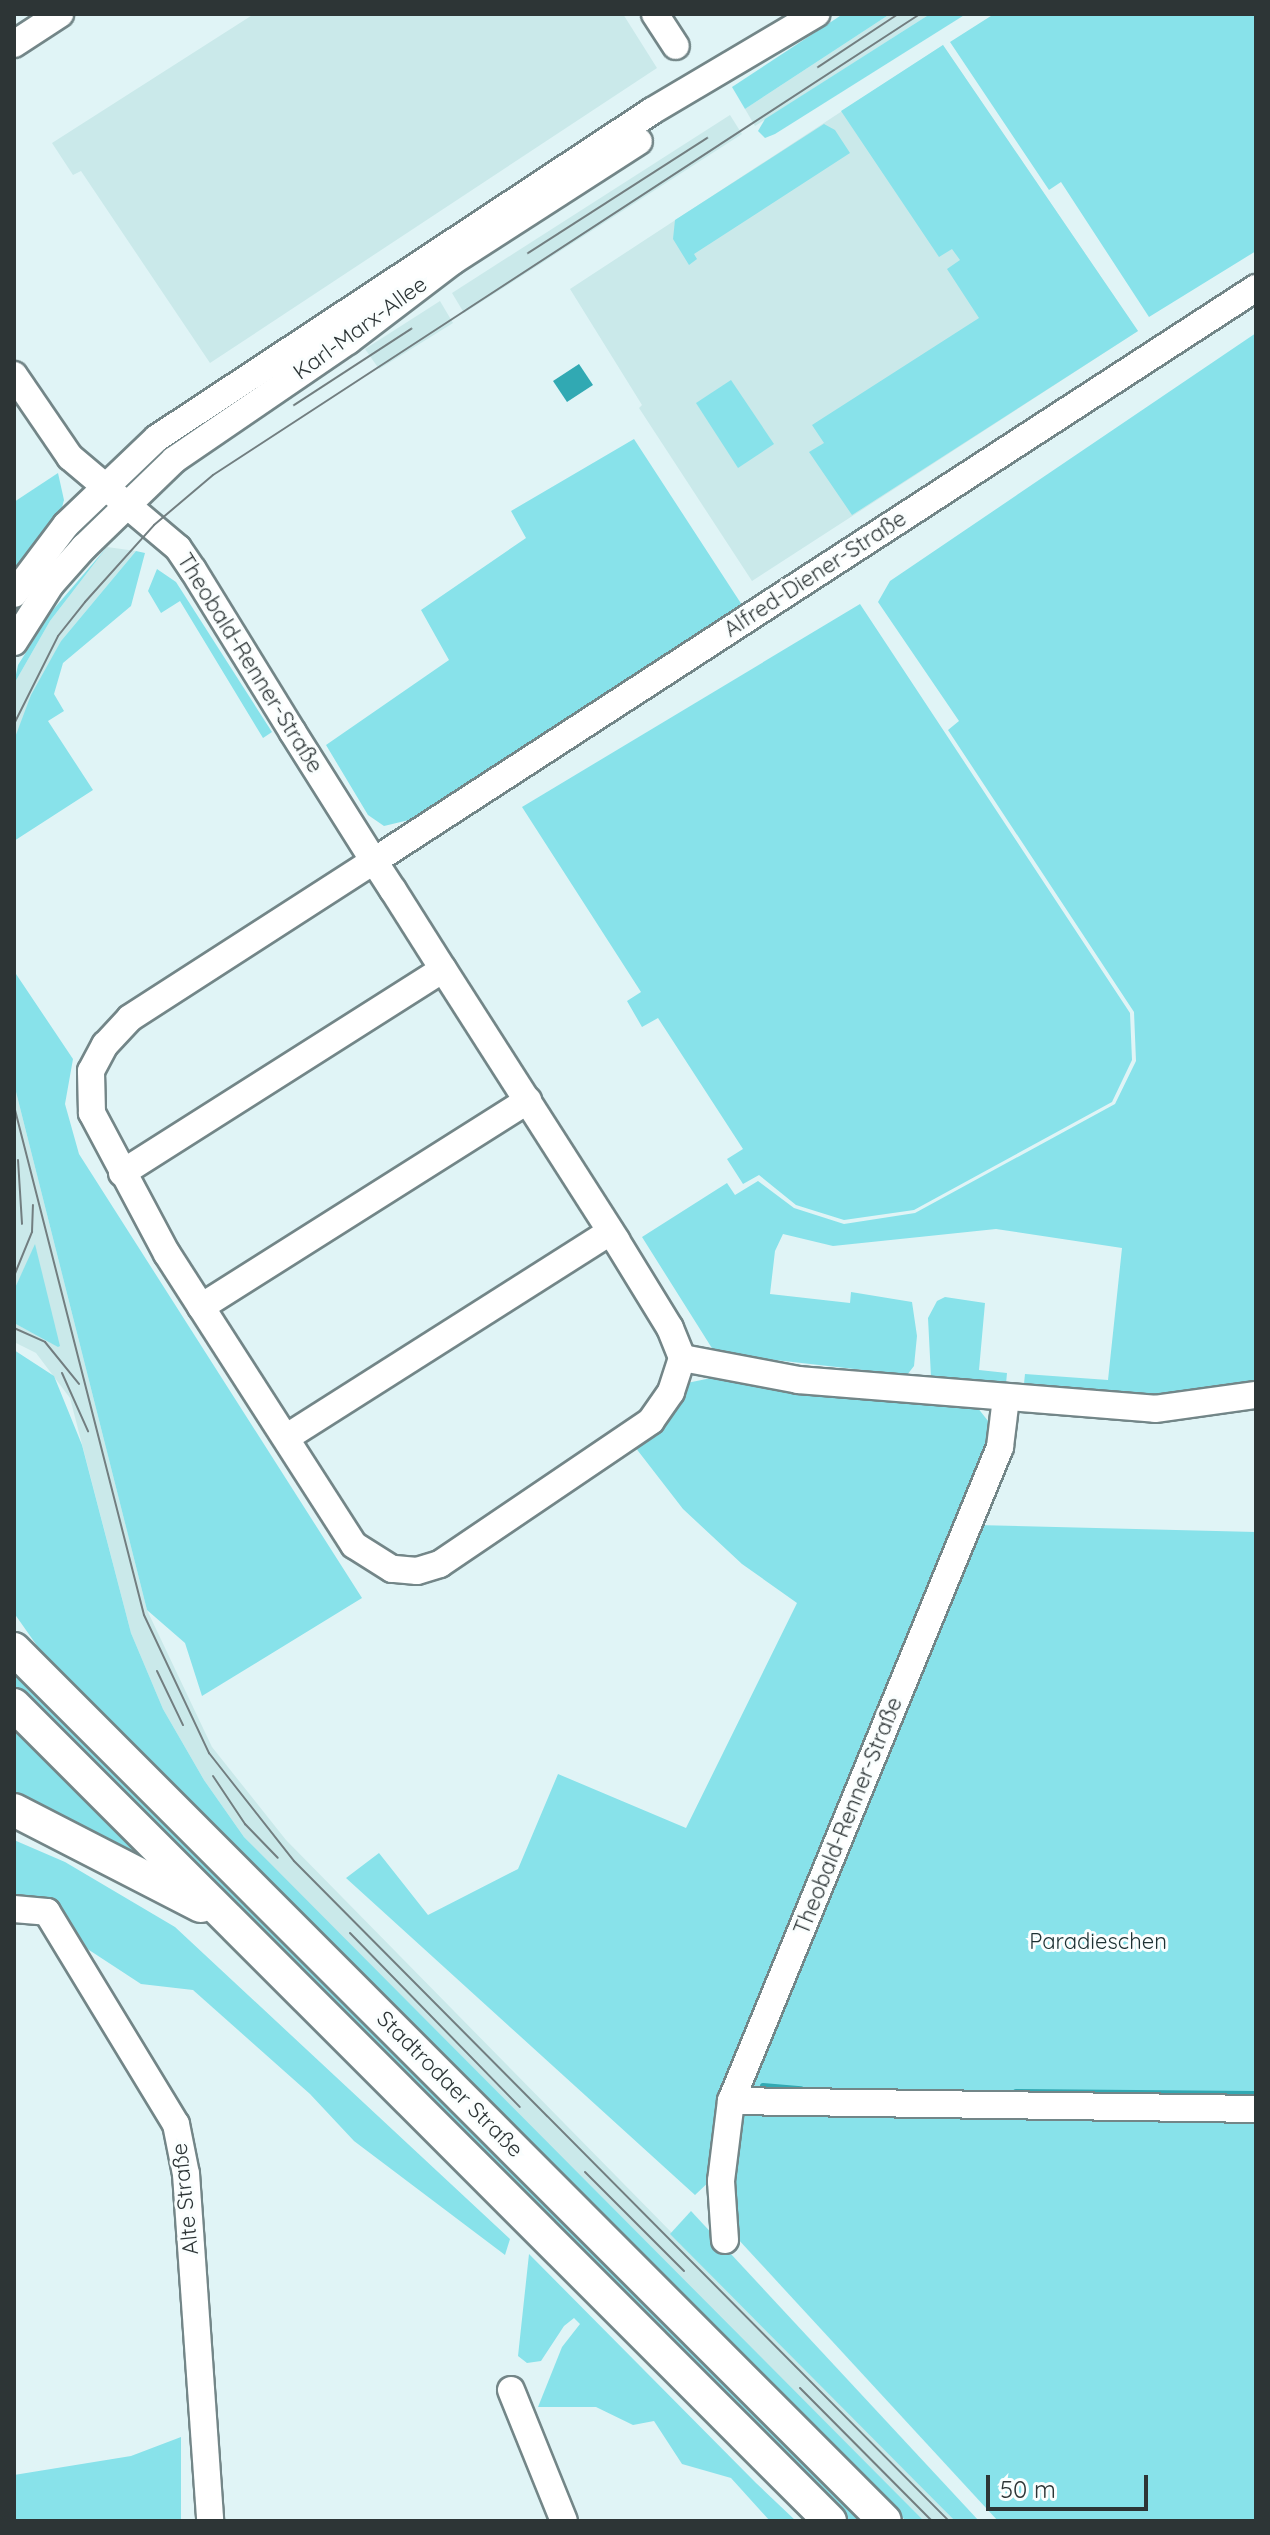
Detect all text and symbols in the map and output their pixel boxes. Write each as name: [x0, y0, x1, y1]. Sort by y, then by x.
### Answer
street label: Karl-Marx-Allee: [288, 271, 432, 385]
street label: Alfred-Diener-Straße: [719, 505, 911, 643]
street label: Theobald-Renner-Straße: [172, 548, 328, 778]
street label: Theobald-Renner-Straße: [788, 1693, 908, 1939]
park label: Paradieschen: [1029, 1929, 1167, 1955]
street label: Stadtrodaer Straße: [371, 2005, 529, 2163]
street label: Alte Straße: [166, 2142, 204, 2256]
scale bar: [990, 2459, 1152, 2509]
text: 50 m: [1000, 2474, 1056, 2504]

